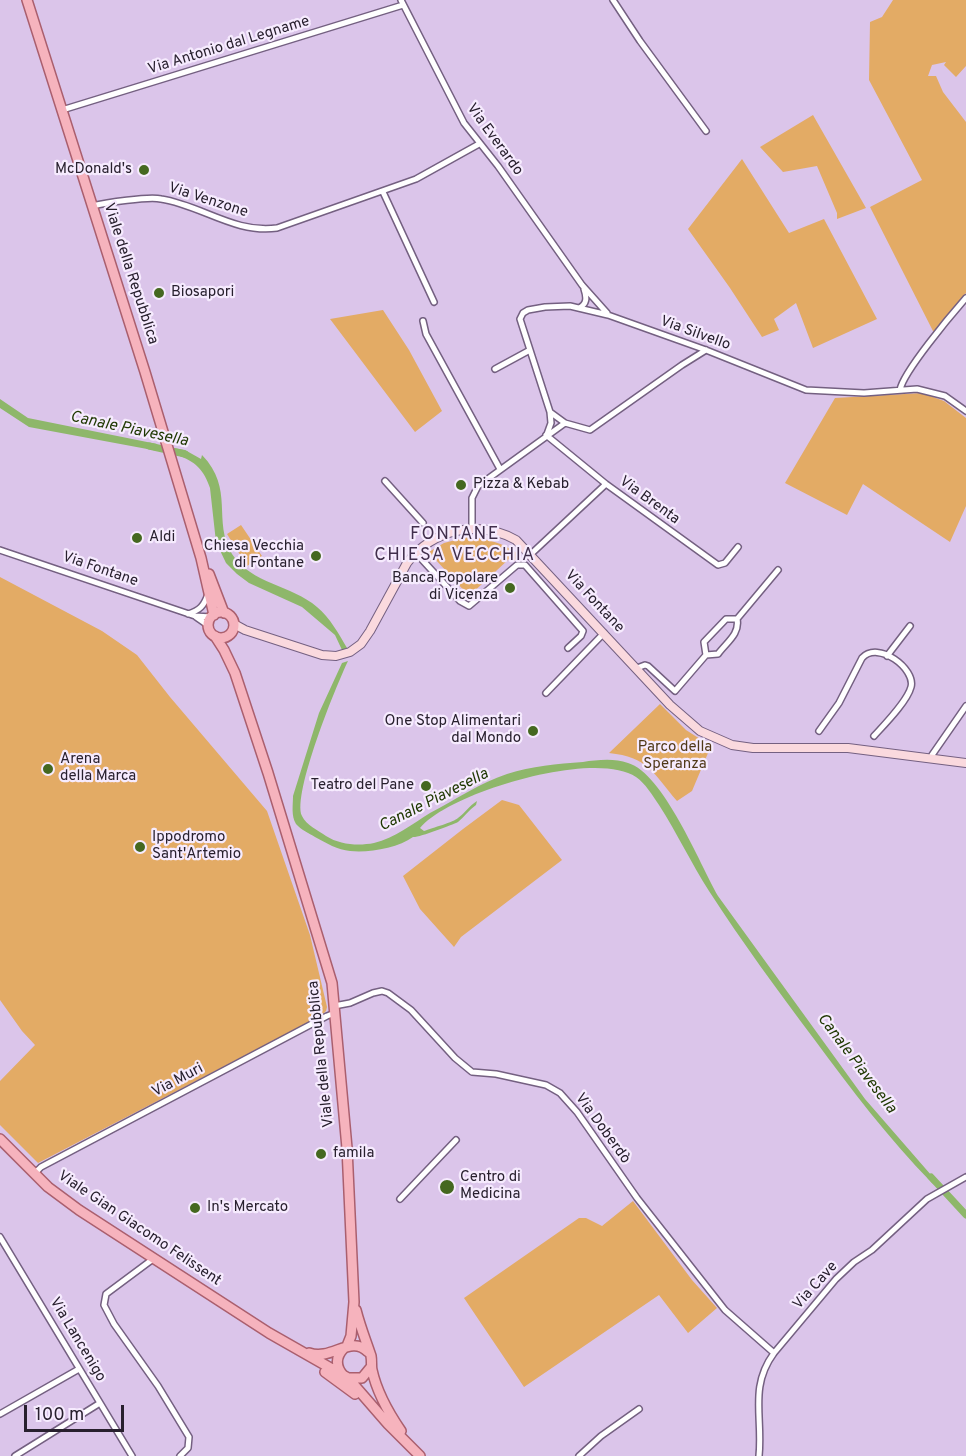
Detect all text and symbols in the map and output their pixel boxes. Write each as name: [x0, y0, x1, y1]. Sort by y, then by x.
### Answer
street label: Via Antonio dal Legname: [146, 13, 312, 79]
street label: Via Everardo: [462, 100, 526, 180]
place label: McDonald's: [55, 161, 132, 179]
marker: McDonald's: [137, 163, 151, 177]
street label: Via Venzone: [166, 180, 250, 222]
street label: Viale della Repubblica: [99, 201, 161, 347]
place label: Biosapori: [171, 284, 234, 302]
marker: Biosapori: [152, 286, 166, 300]
street label: Via Silvello: [657, 313, 733, 355]
water label: Canale Piavesella: [68, 408, 190, 452]
street label: Via Brenta: [615, 473, 683, 529]
place label: Pizza & Kebab: [473, 476, 569, 494]
marker: Pizza & Kebab: [454, 478, 468, 492]
district label: FONTANE CHIESA VECCHIA: [374, 524, 536, 566]
place label: Aldi: [149, 529, 175, 547]
marker: Aldi: [130, 531, 144, 545]
place label: Chiesa Vecchia di Fontane: [204, 538, 304, 573]
street label: Via Fontane: [60, 549, 140, 591]
marker: Chiesa Vecchia di Fontane: [309, 549, 323, 563]
street label: Via Fontane: [560, 567, 628, 637]
place label: Banca Popolare di Vicenza: [392, 570, 498, 605]
marker: Banca Popolare di Vicenza: [503, 581, 517, 595]
place label: One Stop Alimentari dal Mondo: [385, 713, 521, 748]
marker: One Stop Alimentari dal Mondo: [526, 724, 540, 738]
park label: Parco della Speranza: [638, 739, 712, 774]
place label: Arena della Marca: [60, 751, 136, 786]
marker: Arena della Marca: [41, 762, 55, 776]
water label: Canale Piavesella: [376, 765, 492, 837]
place label: Teatro del Pane: [311, 777, 414, 795]
marker: Teatro del Pane: [419, 779, 433, 793]
place label: Ippodromo Sant'Artemio: [152, 829, 241, 864]
marker: Ippodromo Sant'Artemio: [133, 840, 147, 854]
street label: Viale della Repubblica: [305, 980, 339, 1128]
water label: Canale Piavesella: [812, 1010, 900, 1118]
street label: Via Muri: [149, 1060, 207, 1102]
street label: Via Doberdò: [570, 1090, 634, 1168]
place label: famila: [333, 1145, 374, 1163]
marker: famila: [314, 1147, 328, 1161]
street label: Viale Gian Giacomo Felissent: [54, 1168, 224, 1290]
place label: Centro di Medicina: [460, 1169, 521, 1204]
marker: Centro di Medicina: [438, 1178, 456, 1196]
place label: In's Mercato: [207, 1199, 288, 1217]
marker: In's Mercato: [188, 1201, 202, 1215]
street label: Via Cave: [790, 1258, 842, 1314]
street label: Via Lancenigo: [45, 1295, 109, 1385]
scale bar: [27, 1393, 128, 1431]
text: 100 m: [35, 1404, 84, 1427]

